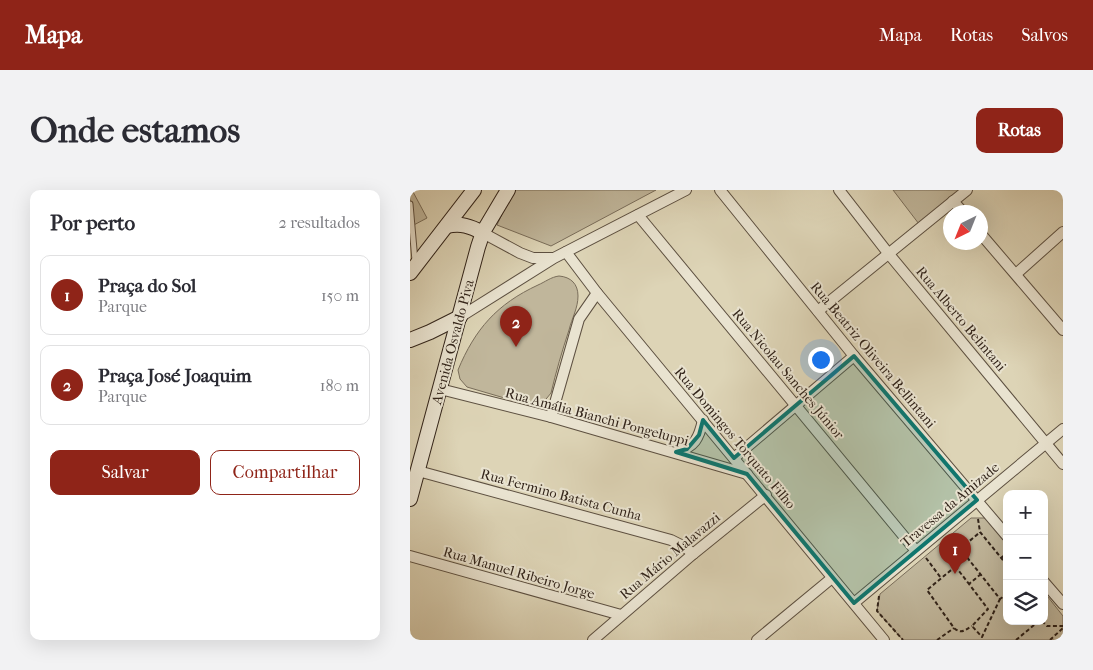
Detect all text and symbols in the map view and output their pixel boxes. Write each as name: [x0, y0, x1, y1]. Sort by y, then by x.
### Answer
text: Mapa: [25, 21, 82, 49]
text: Mapa: [879, 25, 922, 46]
text: Rotas: [950, 25, 993, 46]
text: Salvos: [1021, 25, 1068, 46]
button: Rotas: [976, 108, 1063, 153]
text: Onde estamos: [30, 110, 240, 151]
north arrow: [943, 205, 988, 250]
text: Por perto: [50, 211, 135, 235]
text: 2 resultados: [279, 213, 360, 232]
street label: Rua Alberto Belintani: [912, 263, 1010, 375]
text: Praça do Sol: [98, 275, 196, 297]
street label: Avenida Osvaldo Piva: [428, 277, 478, 407]
street label: Rua Beatriz Oliveira Bellintani: [807, 278, 939, 432]
text: 1: [64, 286, 70, 305]
text: 150 m: [321, 286, 359, 305]
text: Parque: [98, 297, 147, 316]
street label: Rua Nicolau Sanches Júnior: [728, 305, 848, 443]
pin: 2: [500, 306, 532, 347]
your location: [808, 347, 834, 373]
street label: Rua Domingos Torquato Filho: [671, 364, 799, 512]
text: Praça José Joaquim: [98, 365, 252, 387]
text: 2: [63, 376, 71, 395]
text: 180 m: [320, 376, 359, 395]
street label: Rua Amália Bianchi Pongeluppi: [503, 384, 691, 450]
text: Parque: [98, 387, 147, 406]
button: Salvar: [50, 450, 200, 495]
button: Compartilhar: [210, 450, 360, 495]
street label: Travessa da Amizade: [897, 459, 1003, 551]
street label: Rua Fermino Batista Cunha: [479, 465, 644, 525]
map controls: [1003, 490, 1048, 625]
button: +: [1003, 490, 1048, 535]
street label: Rua Mário Malavazzi: [616, 509, 724, 603]
pin: 1: [939, 533, 971, 574]
button: −: [1003, 535, 1048, 580]
street label: Rua Manuel Ribeiro Jorge: [441, 543, 597, 603]
button: layers: [1003, 580, 1048, 625]

